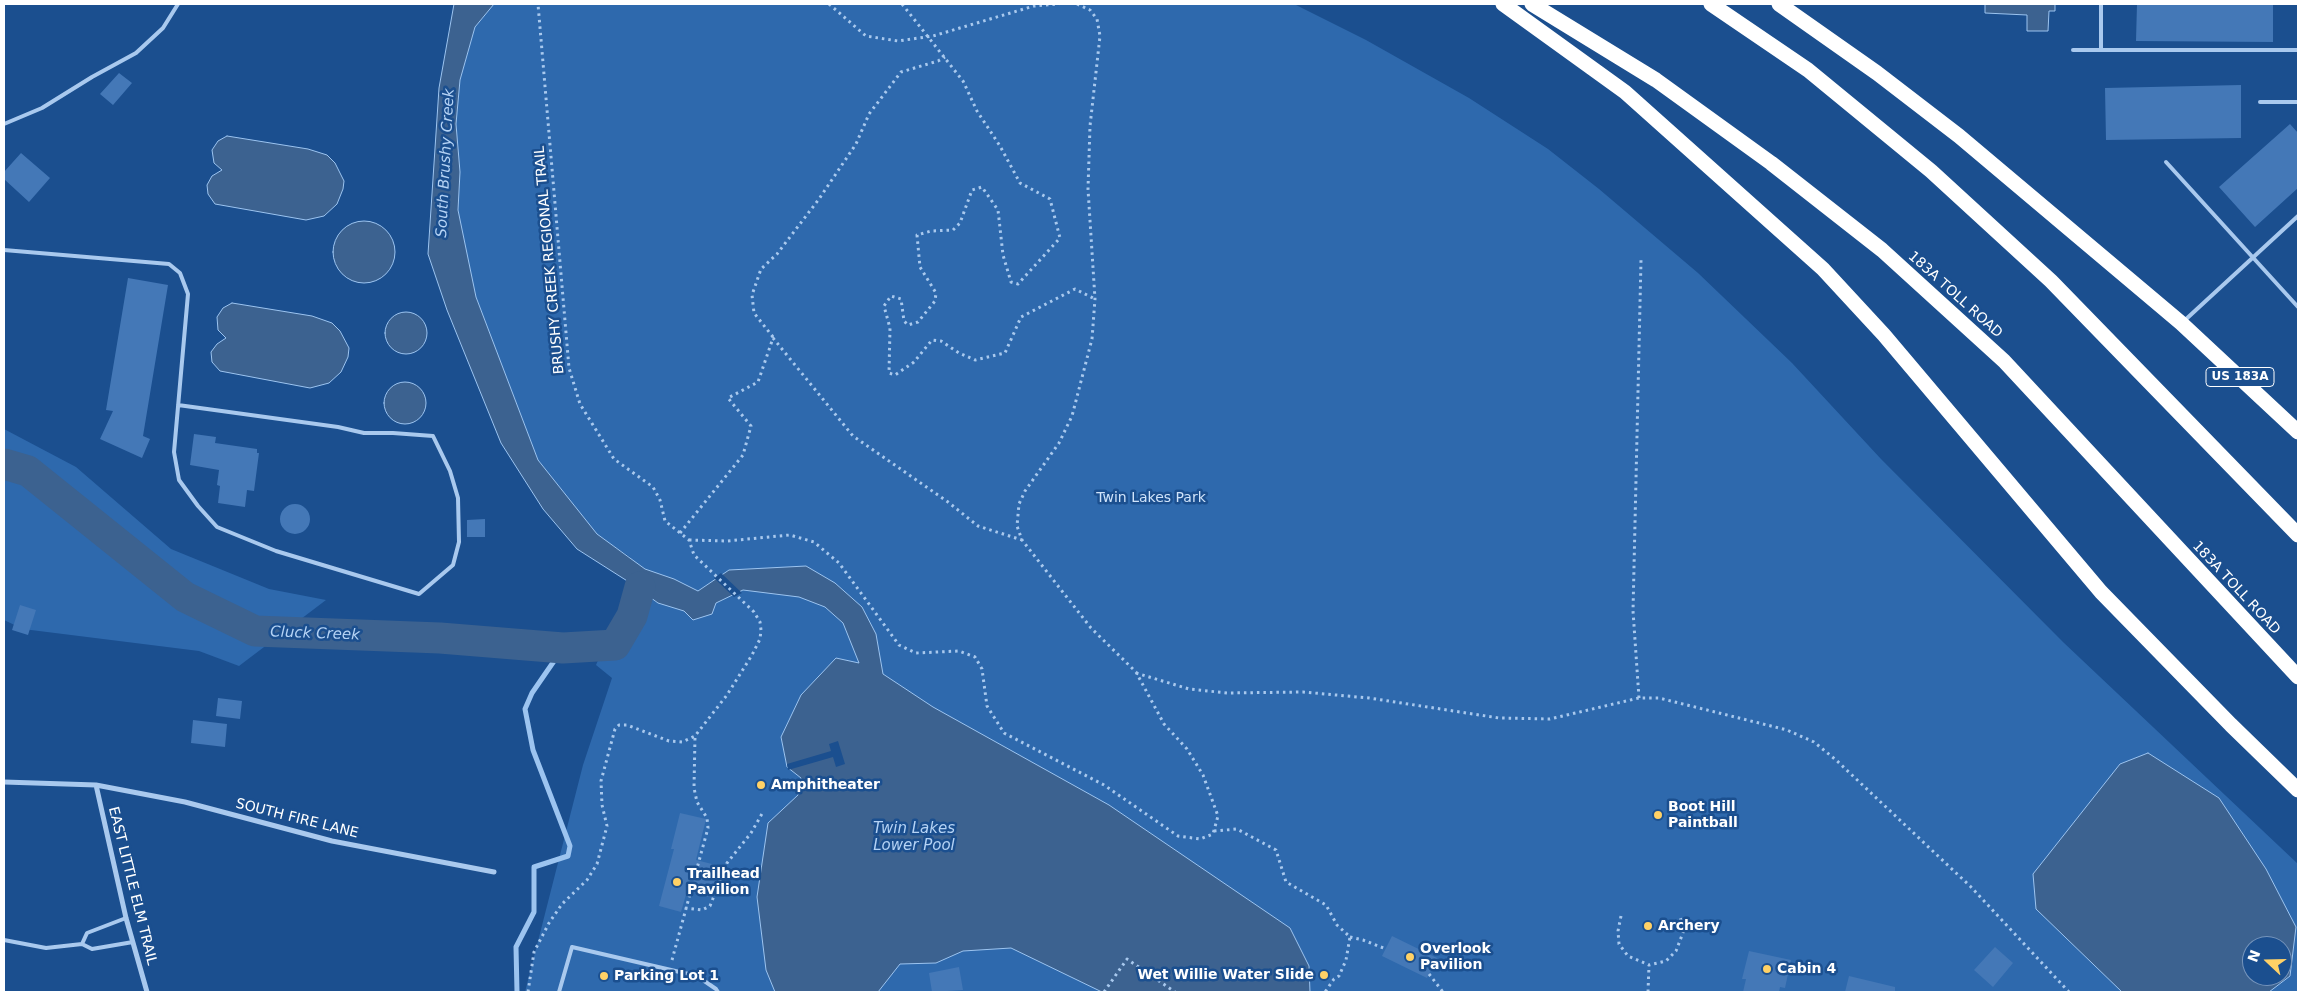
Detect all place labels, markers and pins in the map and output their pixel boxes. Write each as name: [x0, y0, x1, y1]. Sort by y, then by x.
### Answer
place label: Amphitheater: [771, 777, 880, 793]
marker: Amphitheater: [755, 779, 767, 791]
place label: Boot Hill Paintball: [1668, 799, 1738, 832]
marker: Boot Hill Paintball: [1652, 809, 1664, 821]
place label: Trailhead Pavilion: [687, 866, 760, 899]
marker: Trailhead Pavilion: [671, 876, 683, 888]
place label: Archery: [1658, 918, 1720, 934]
marker: Archery: [1642, 920, 1654, 932]
place label: Overlook Pavilion: [1420, 941, 1491, 974]
marker: Overlook Pavilion: [1404, 951, 1416, 963]
place label: Cabin 4: [1777, 961, 1836, 977]
marker: Cabin 4: [1761, 963, 1773, 975]
place label: Wet Willie Water Slide: [1137, 967, 1314, 983]
place label: Parking Lot 1: [614, 968, 719, 984]
marker: Wet Willie Water Slide: [1318, 969, 1330, 981]
marker: Parking Lot 1: [598, 970, 610, 982]

